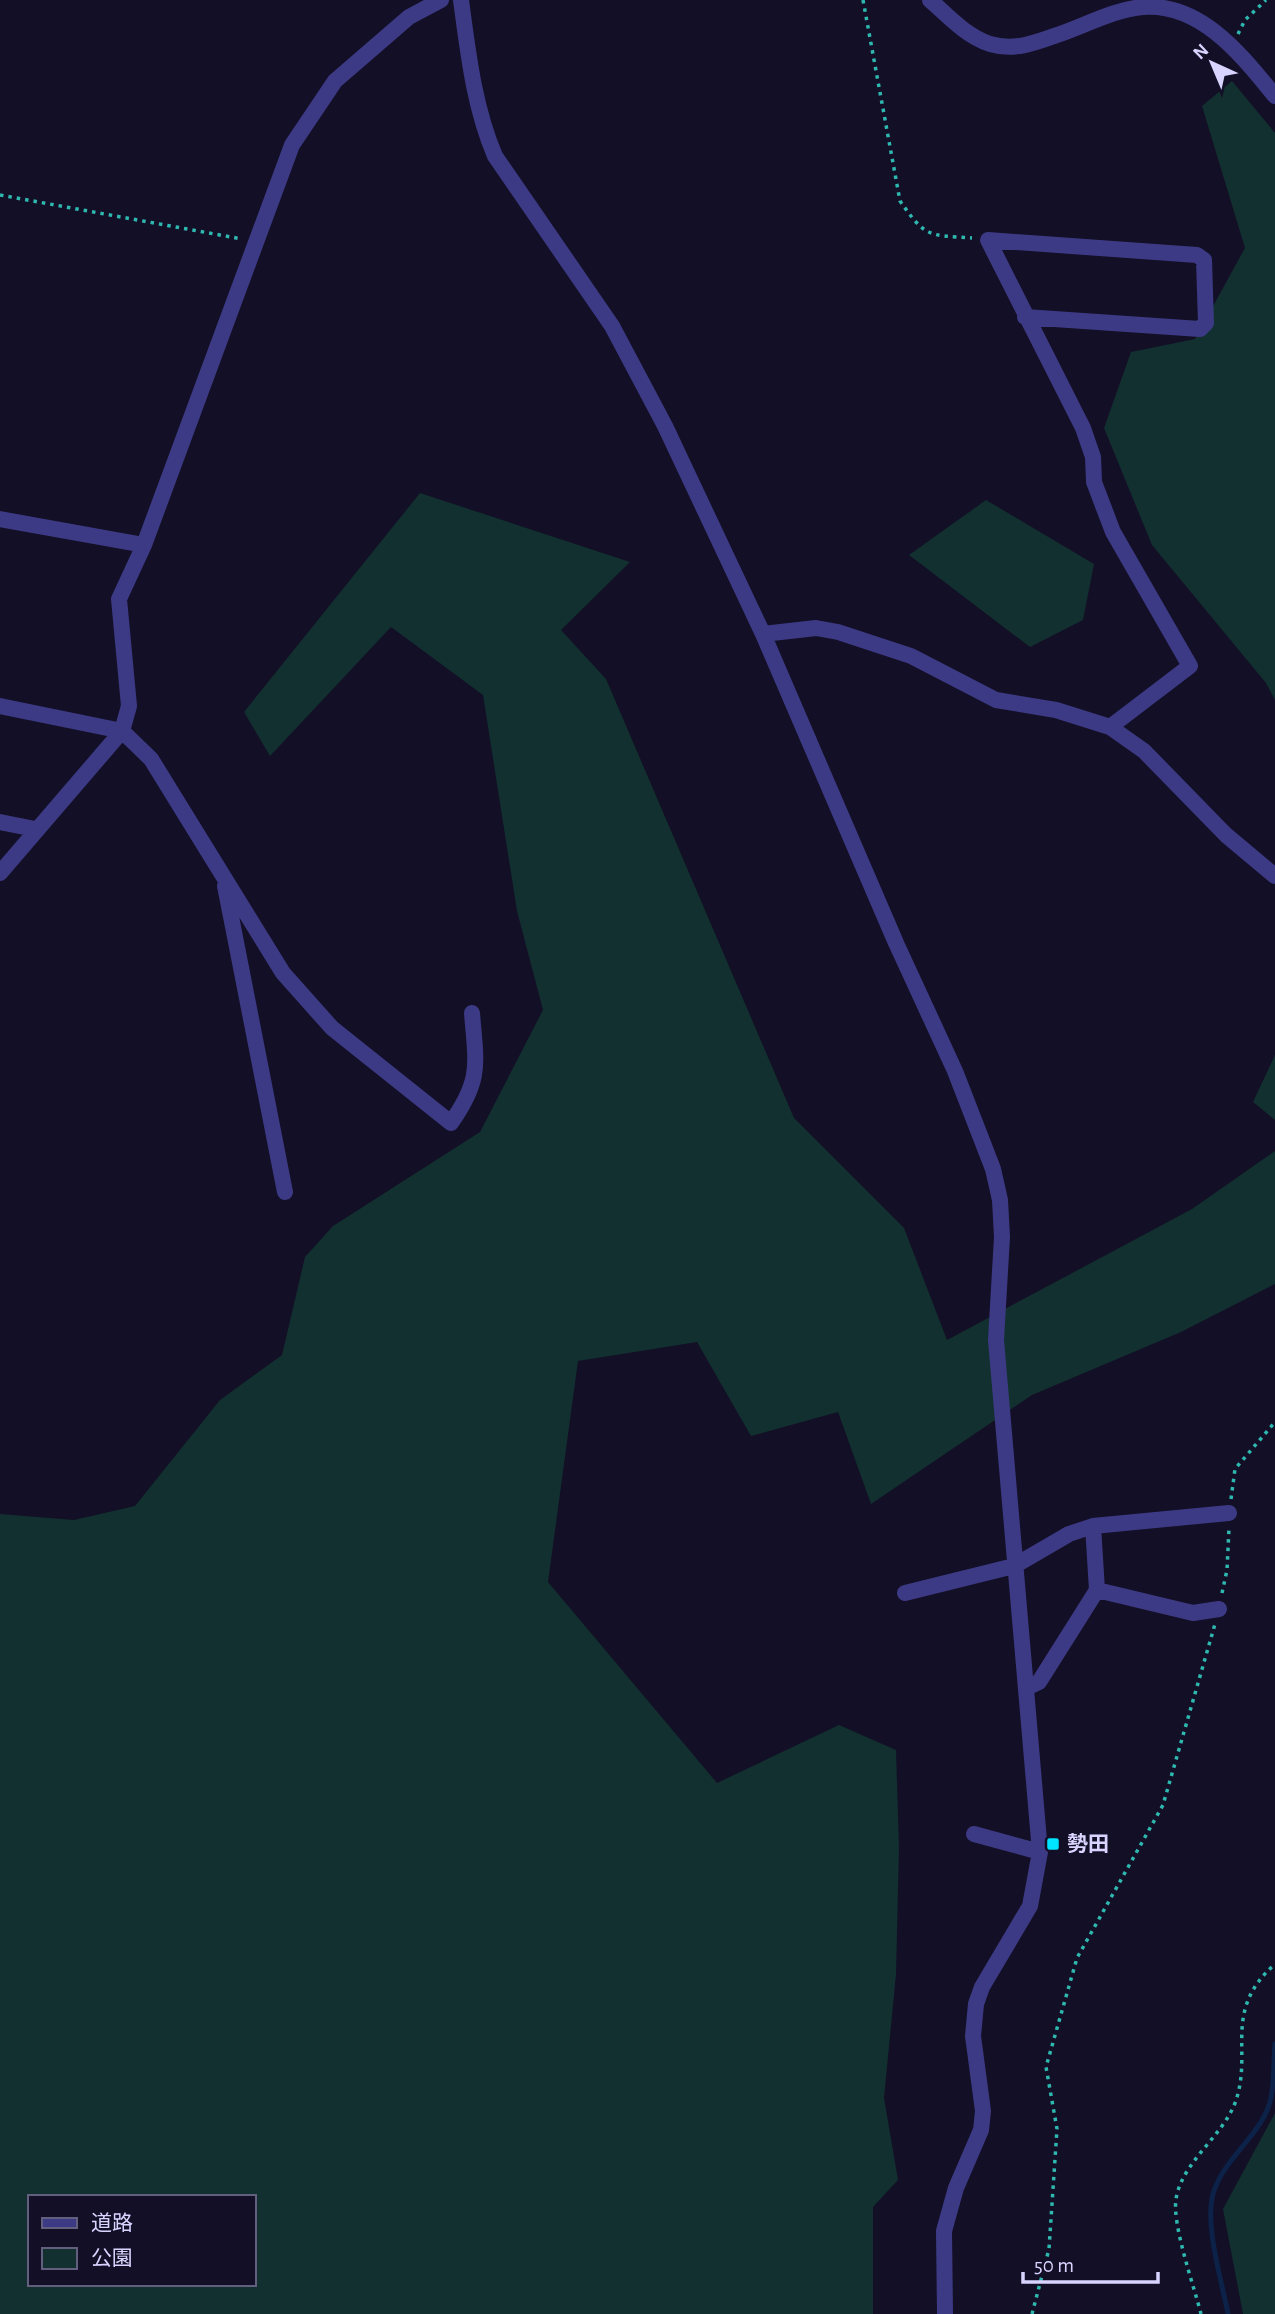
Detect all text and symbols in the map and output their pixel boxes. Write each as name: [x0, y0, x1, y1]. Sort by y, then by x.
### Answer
north arrow: [1177, 28, 1247, 98]
text: N: [1190, 40, 1213, 63]
place label: 勢田: [1067, 1833, 1109, 1855]
marker: 勢田: [1045, 1836, 1061, 1852]
legend: [28, 2195, 256, 2286]
text: 道路: [91, 2212, 133, 2234]
scale bar: [1023, 2240, 1158, 2284]
text: 公園: [91, 2248, 133, 2269]
text: 50 m: [1034, 2255, 1074, 2276]

